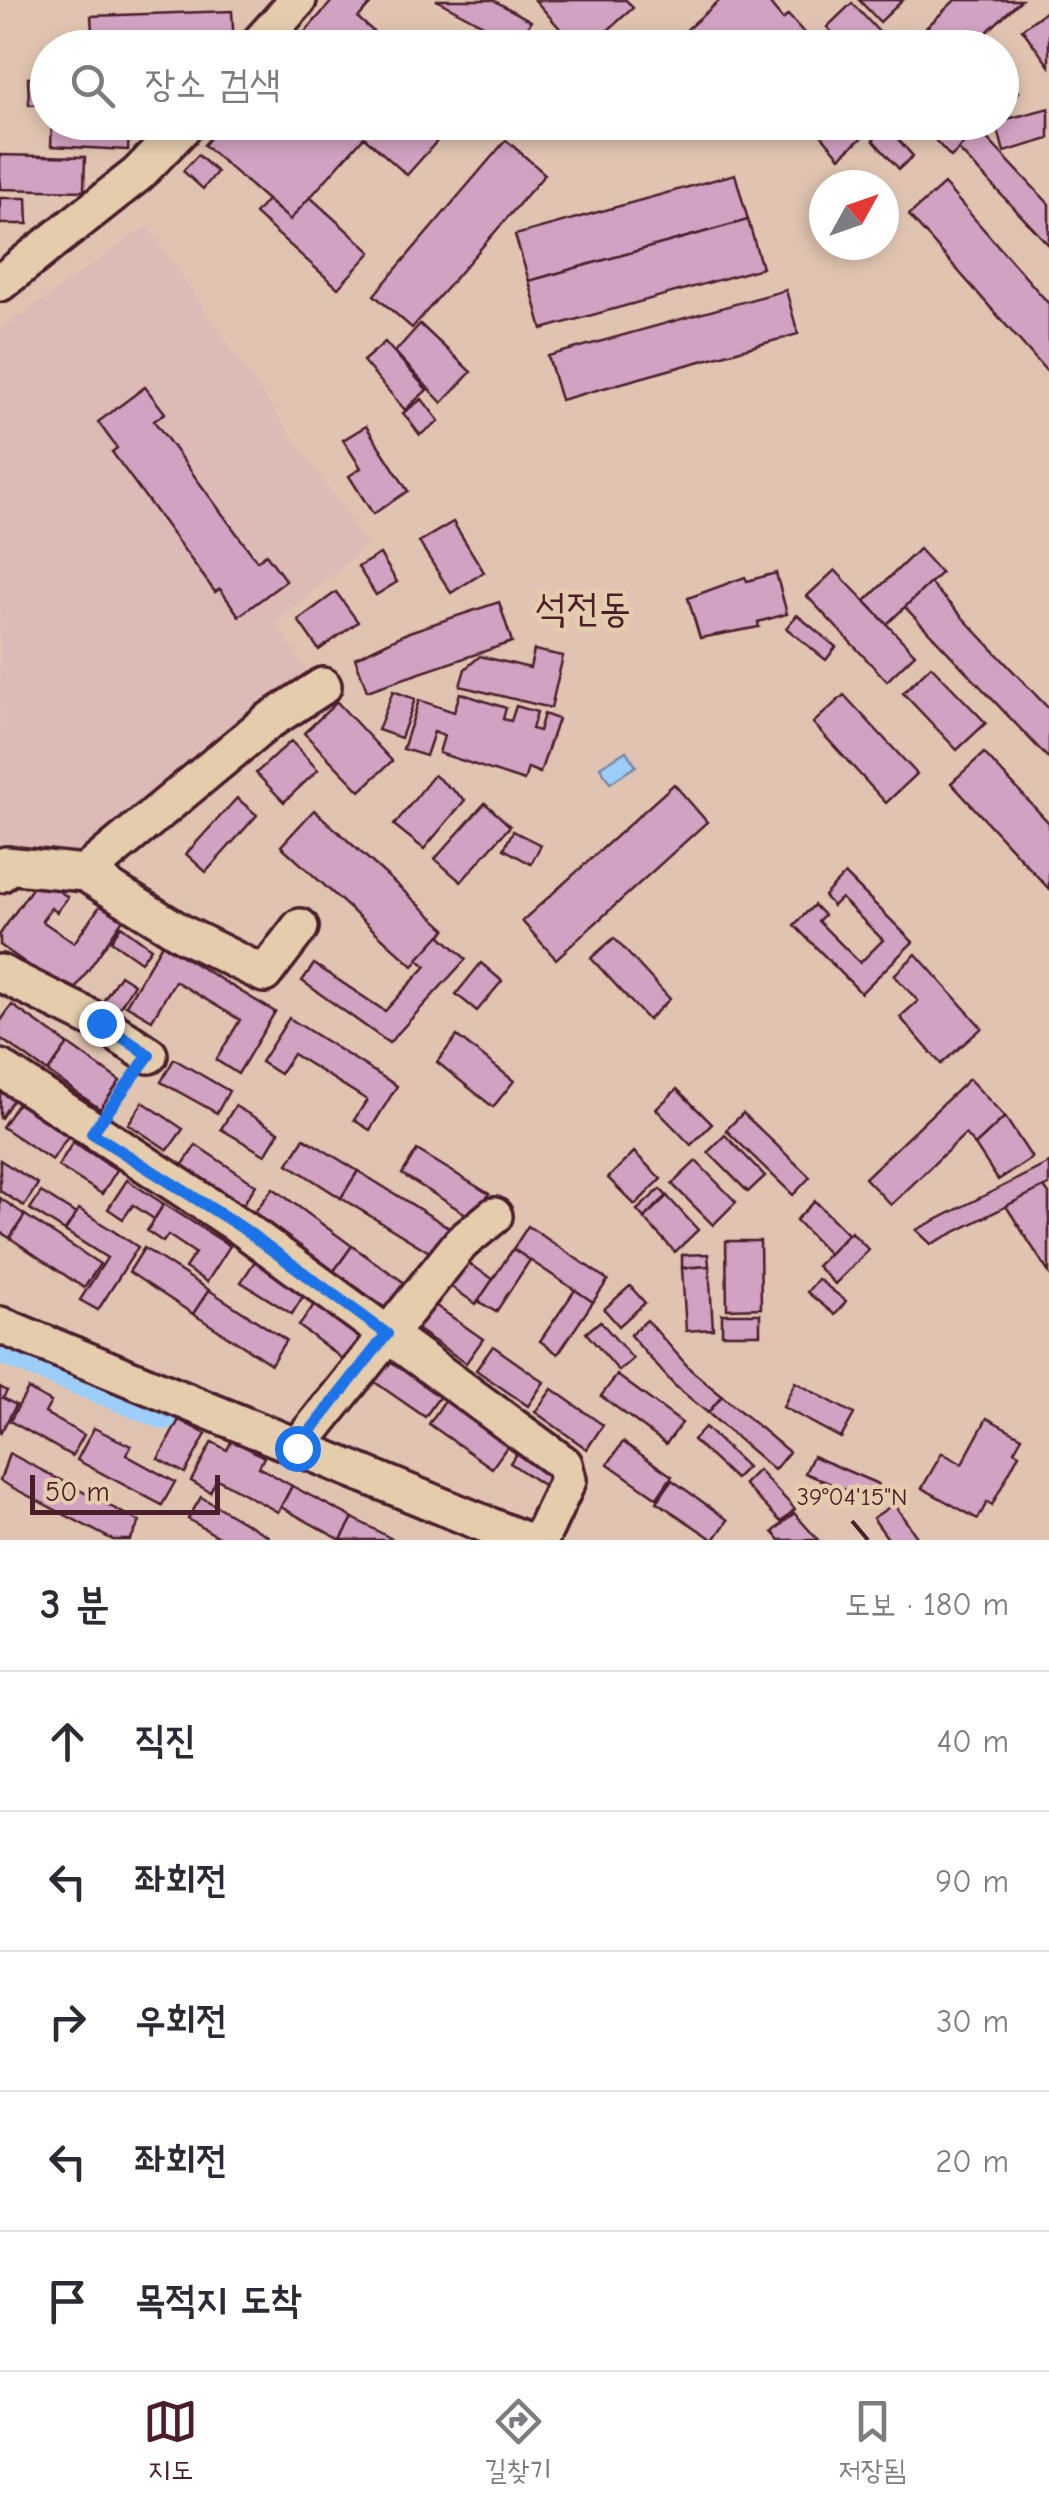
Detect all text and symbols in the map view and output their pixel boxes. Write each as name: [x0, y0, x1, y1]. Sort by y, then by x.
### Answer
search box: [30, 30, 1019, 140]
icon: search: [65, 58, 120, 113]
text: 장소 검색: [145, 62, 280, 106]
north arrow: [809, 170, 899, 260]
district label: 석전동: [535, 585, 631, 631]
route end: [79, 1001, 125, 1047]
route start: [275, 1426, 321, 1472]
scale bar: [30, 1470, 220, 1514]
text: 50 m: [45, 1476, 110, 1508]
text: 39°04'15"N: [796, 1482, 908, 1511]
text: 3 분: [40, 1580, 109, 1629]
text: 도보 · 180 m: [845, 1586, 1009, 1623]
icon: ahead: [40, 1714, 95, 1769]
text: 직진: [135, 1718, 196, 1762]
text: 40 m: [937, 1723, 1009, 1760]
icon: left: [40, 1854, 95, 1909]
text: 좌회전: [135, 1858, 227, 1902]
text: 90 m: [935, 1863, 1009, 1900]
icon: right: [40, 1994, 95, 2049]
text: 우회전: [135, 1998, 227, 2042]
text: 30 m: [936, 2003, 1009, 2040]
icon: left: [40, 2134, 95, 2189]
text: 좌회전: [135, 2138, 227, 2182]
text: 20 m: [936, 2143, 1009, 2180]
icon: arrive: [40, 2274, 95, 2329]
text: 목적지 도착: [135, 2278, 301, 2322]
tab: 지도: [143, 2394, 198, 2489]
tab: 길찾기: [484, 2394, 552, 2489]
tab: 저장됨: [838, 2394, 906, 2489]

